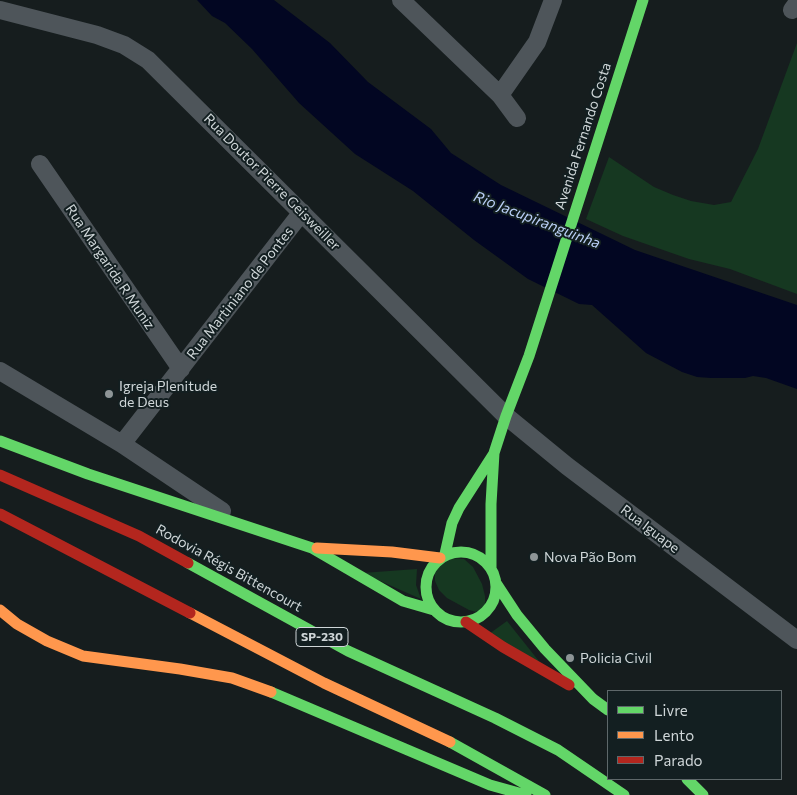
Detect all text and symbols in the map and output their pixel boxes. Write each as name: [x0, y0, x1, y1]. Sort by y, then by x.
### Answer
street label: Avenida Fernando Costa: [551, 60, 615, 212]
street label: Rua Doutor Pierre Geisweiller: [200, 110, 344, 254]
water label: Rio Jacupiranguinha: [471, 188, 603, 252]
street label: Rua Margarida R Muniz: [62, 201, 158, 333]
street label: Rua Martiniano de Pontes: [183, 224, 297, 362]
place label: Igreja Plenitude de Deus: [119, 378, 217, 411]
marker: Igreja Plenitude de Deus: [103, 388, 115, 400]
street label: Rua Iguape: [617, 501, 683, 557]
street label: Rodovia Régis Bittencourt: [153, 521, 305, 615]
place label: Nova Pão Bom: [544, 549, 636, 565]
marker: Nova Pão Bom: [528, 551, 540, 563]
road number: SP-230: [296, 628, 348, 646]
place label: Policia Civil: [580, 650, 652, 666]
marker: Policia Civil: [564, 652, 576, 664]
legend: [607, 690, 782, 780]
text: Livre: [654, 701, 688, 719]
text: Lento: [654, 726, 694, 744]
text: Parado: [654, 751, 703, 769]

